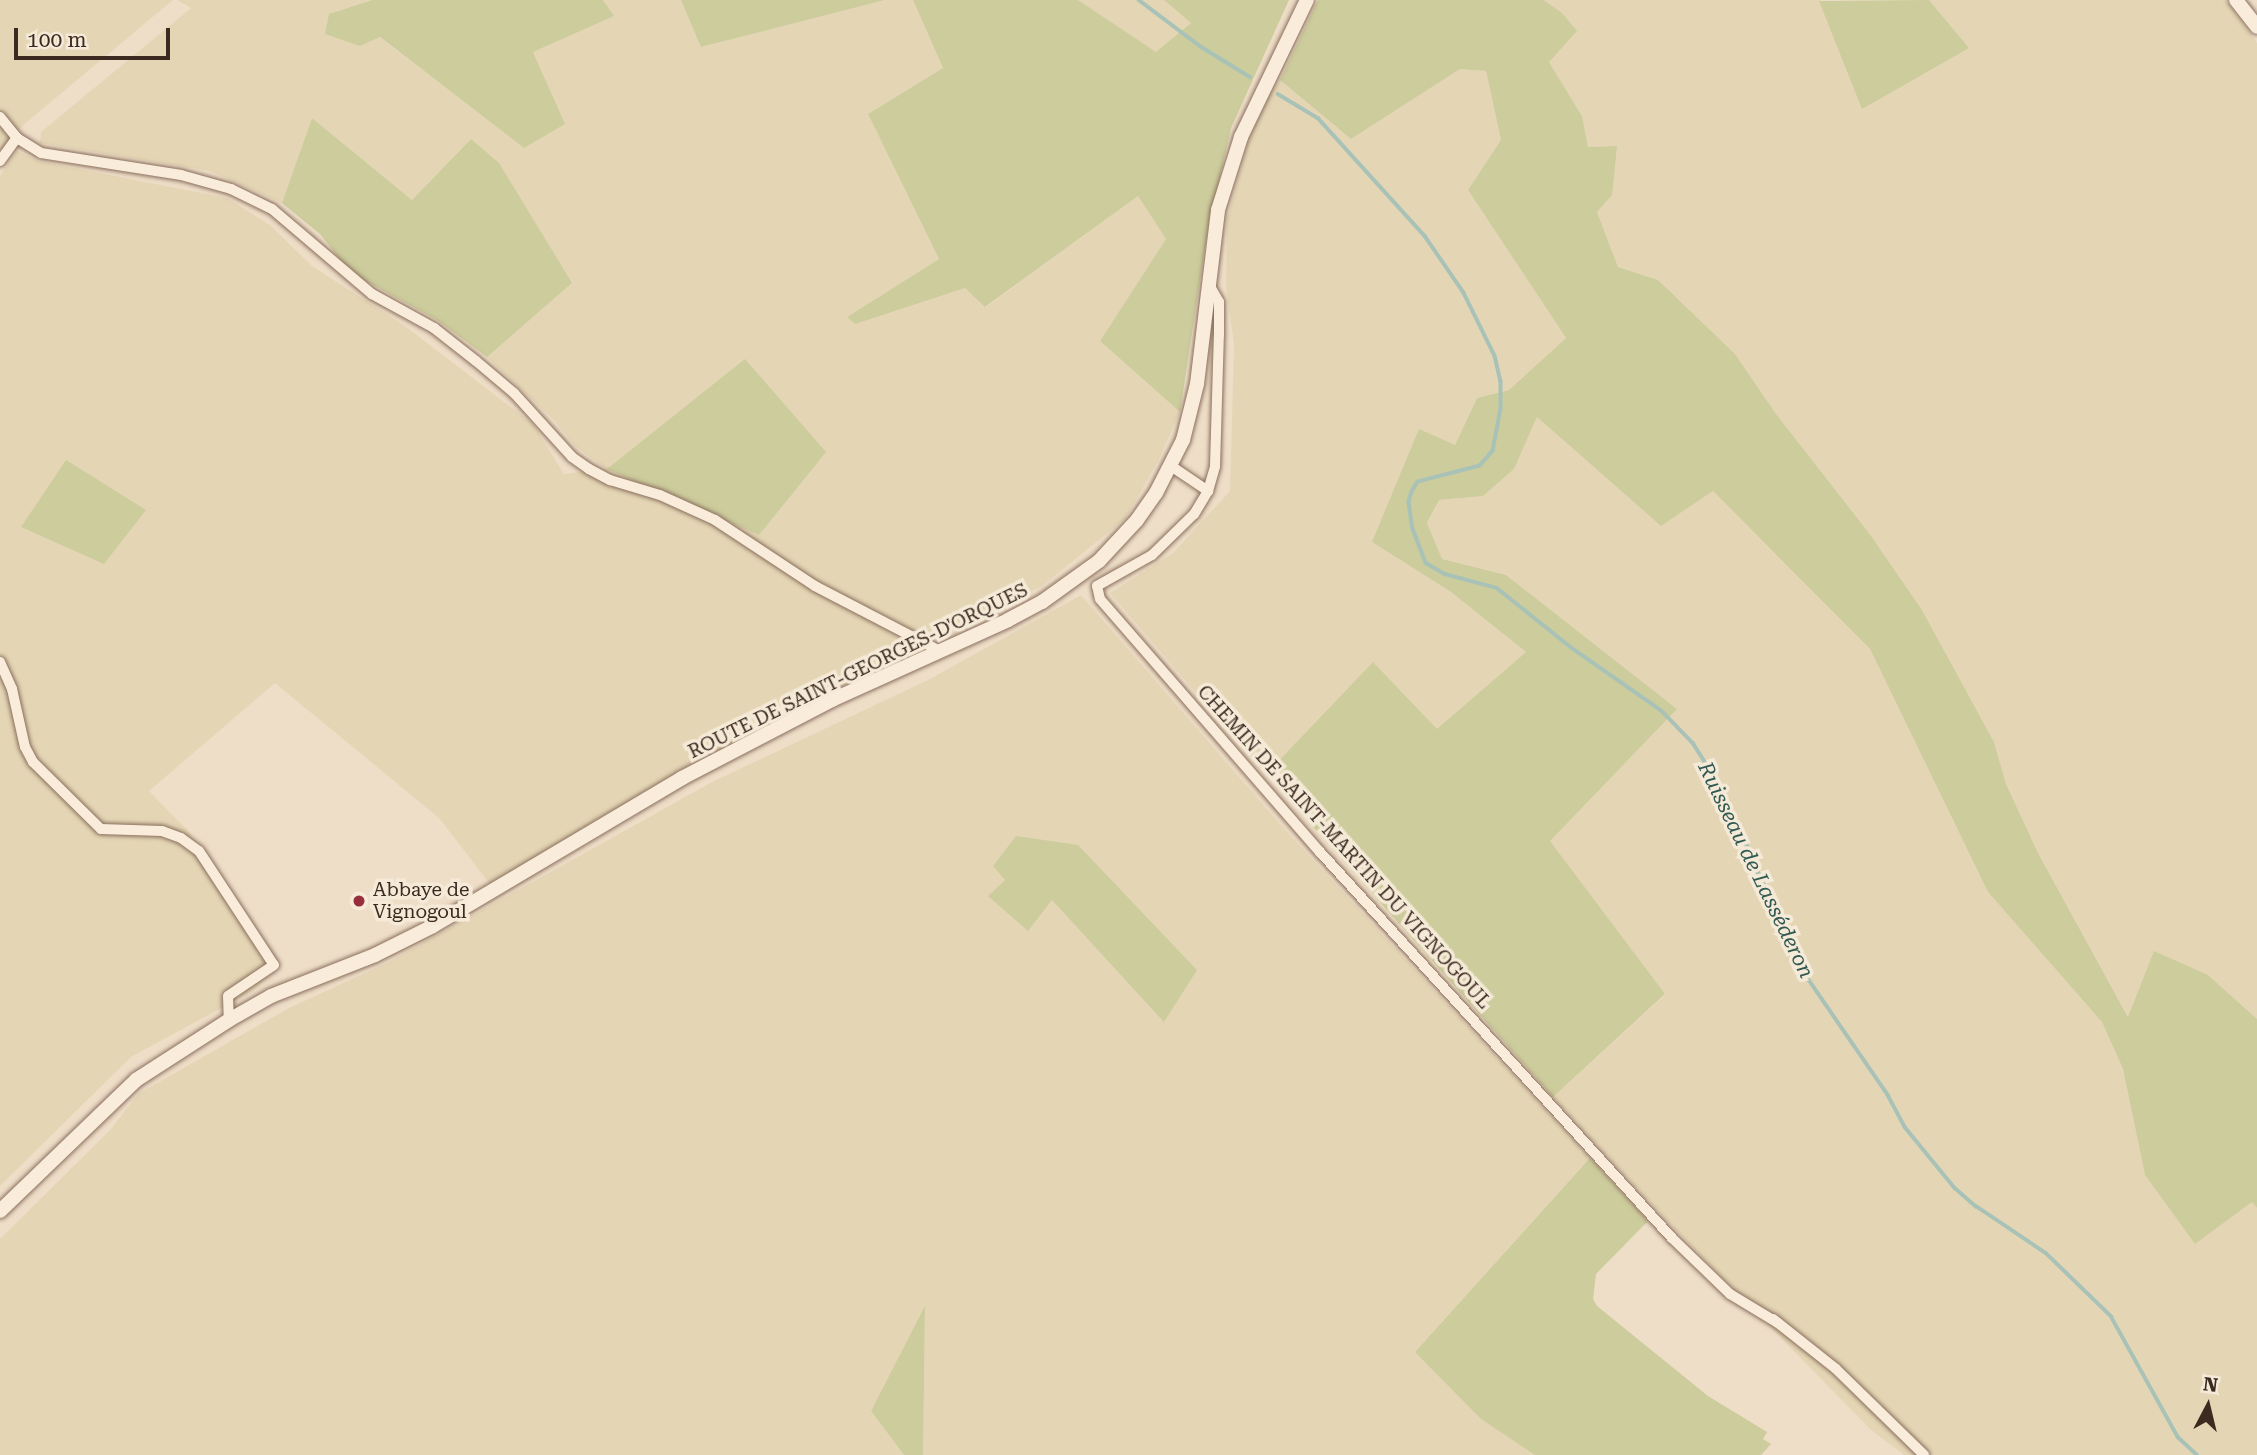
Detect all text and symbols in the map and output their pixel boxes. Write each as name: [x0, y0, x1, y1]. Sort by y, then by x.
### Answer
scale bar: [18, 14, 173, 58]
text: 100 m: [27, 28, 87, 52]
street label: ROUTE DE SAINT-GEORGES-D'ORQUES: [685, 579, 1031, 763]
street label: CHEMIN DE SAINT-MARTIN DU VIGNOGOUL: [1193, 681, 1495, 1013]
water label: Ruisseau de Lasséderon: [1693, 758, 1819, 982]
place label: Abbaye de Vignogoul: [373, 879, 469, 923]
marker: Abbaye de Vignogoul: [351, 893, 367, 909]
north arrow: [2173, 1371, 2243, 1441]
text: N: [2202, 1372, 2219, 1397]

